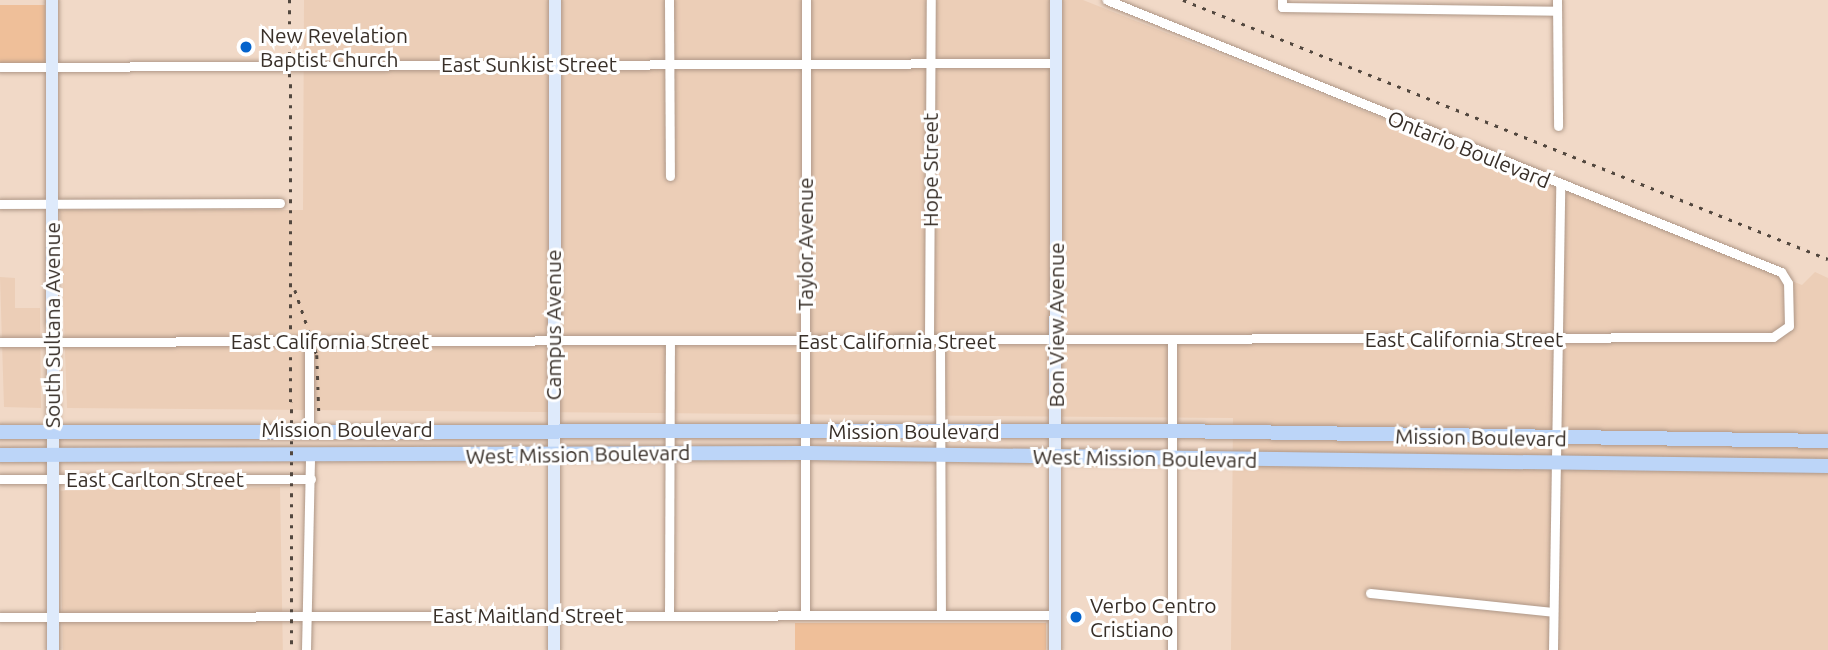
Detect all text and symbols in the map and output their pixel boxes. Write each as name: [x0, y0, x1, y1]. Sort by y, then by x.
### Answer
place label: New Revelation Baptist Church: [260, 22, 408, 72]
marker: New Revelation Baptist Church: [238, 39, 254, 55]
street label: East Sunkist Street: [441, 51, 617, 77]
street label: Ontario Boulevard: [1384, 105, 1554, 193]
street label: Hope Street: [917, 113, 943, 227]
street label: Taylor Avenue: [792, 177, 818, 311]
street label: South Sultana Avenue: [39, 222, 65, 428]
street label: Bon View Avenue: [1043, 243, 1069, 407]
street label: Campus Avenue: [540, 250, 566, 400]
street label: East California Street: [1365, 326, 1563, 352]
street label: East California Street: [231, 328, 429, 354]
street label: East California Street: [798, 328, 996, 354]
street label: Mission Boulevard: [261, 416, 433, 442]
street label: Mission Boulevard: [828, 418, 1000, 444]
street label: Mission Boulevard: [1395, 423, 1567, 451]
street label: West Mission Boulevard: [465, 439, 691, 469]
street label: West Mission Boulevard: [1032, 443, 1258, 473]
street label: East Carlton Street: [66, 466, 244, 492]
place label: Verbo Centro Cristiano: [1090, 592, 1216, 642]
street label: East Maitland Street: [432, 602, 624, 628]
marker: Verbo Centro Cristiano: [1068, 609, 1084, 625]

